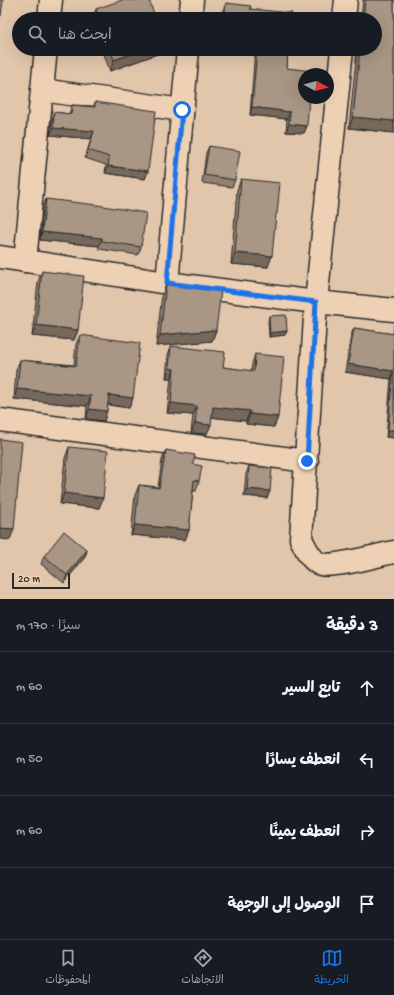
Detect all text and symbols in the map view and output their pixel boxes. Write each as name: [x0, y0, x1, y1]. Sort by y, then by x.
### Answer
search box: [12, 12, 382, 56]
icon: search: [26, 23, 48, 45]
text: ابحث هنا: [58, 27, 112, 45]
north arrow: [298, 68, 334, 104]
route start: [173, 101, 191, 119]
route end: [298, 452, 316, 470]
scale bar: [12, 571, 70, 590]
text: 20 m: [18, 574, 40, 586]
text: 3 دقيقة: [326, 617, 378, 637]
text: سيرًا · 170 m: [16, 619, 81, 634]
icon: ahead: [356, 677, 378, 699]
text: 60 m: [16, 680, 42, 695]
text: تابع السير: [283, 680, 340, 698]
icon: left: [356, 749, 378, 771]
text: 50 m: [16, 752, 43, 767]
text: انعطف يسارًا: [266, 752, 340, 770]
icon: right: [356, 821, 378, 843]
text: 60 m: [16, 824, 42, 839]
text: انعطف يمينًا: [269, 824, 340, 842]
icon: arrive: [356, 893, 378, 915]
text: الوصول إلى الوجهة: [227, 896, 340, 914]
tab: المحفوظات: [45, 947, 91, 989]
tab: الاتجاهات: [181, 947, 224, 989]
tab: الخريطة: [314, 947, 349, 989]

